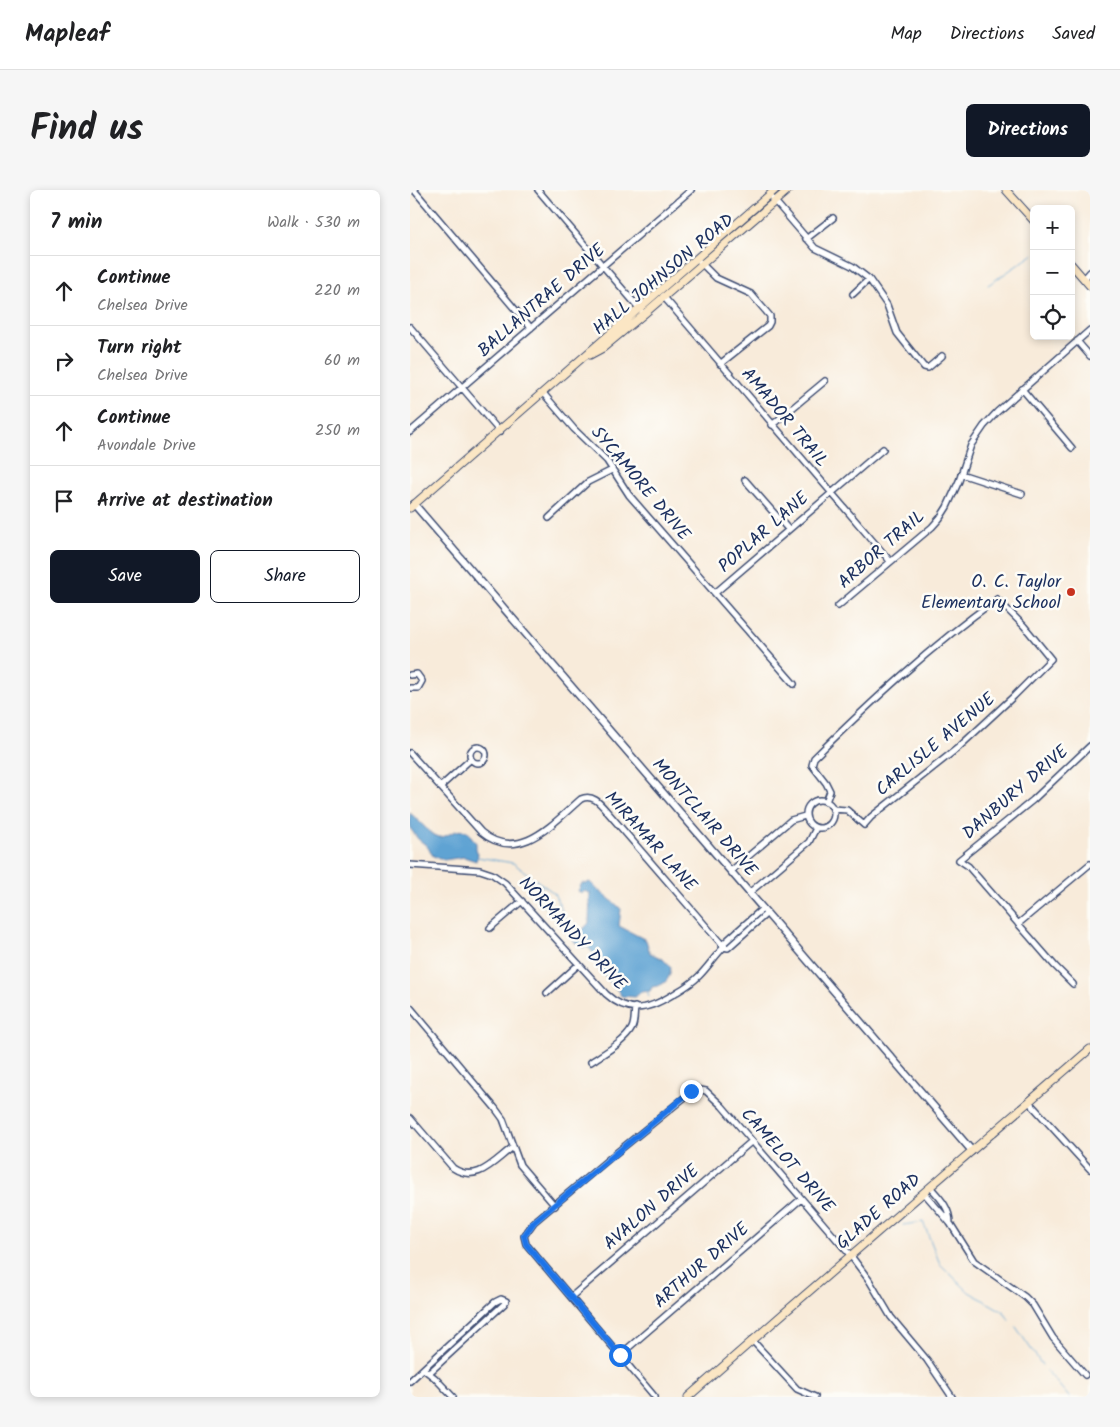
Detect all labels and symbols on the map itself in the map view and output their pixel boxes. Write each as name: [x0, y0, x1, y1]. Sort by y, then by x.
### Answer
street label: HALL JOHNSON ROAD: [587, 207, 742, 343]
street label: BALLANTRAE DRIVE: [471, 237, 613, 365]
street label: AMADOR TRAIL: [733, 362, 835, 474]
street label: SYCAMORE DRIVE: [583, 420, 697, 548]
street label: POPLAR LANE: [712, 485, 816, 581]
street label: ARBOR TRAIL: [832, 504, 932, 596]
place label: O. C. Taylor Elementary School: [921, 568, 1062, 618]
marker: O. C. Taylor Elementary School: [1065, 586, 1077, 598]
street label: CARLISLE AVENUE: [869, 686, 1003, 804]
street label: DANBURY DRIVE: [956, 738, 1076, 848]
street label: MONTCLAIR DRIVE: [644, 752, 764, 884]
street label: MIRAMAR LANE: [597, 785, 704, 899]
street label: NORMANDY DRIVE: [511, 870, 633, 998]
route end: [680, 1080, 703, 1103]
street label: CAMELOT DRIVE: [733, 1102, 842, 1221]
street label: AVALON DRIVE: [597, 1158, 707, 1258]
street label: GLADE ROAD: [830, 1166, 929, 1257]
street label: ARTHUR DRIVE: [647, 1216, 757, 1316]
route start: [609, 1344, 632, 1367]

